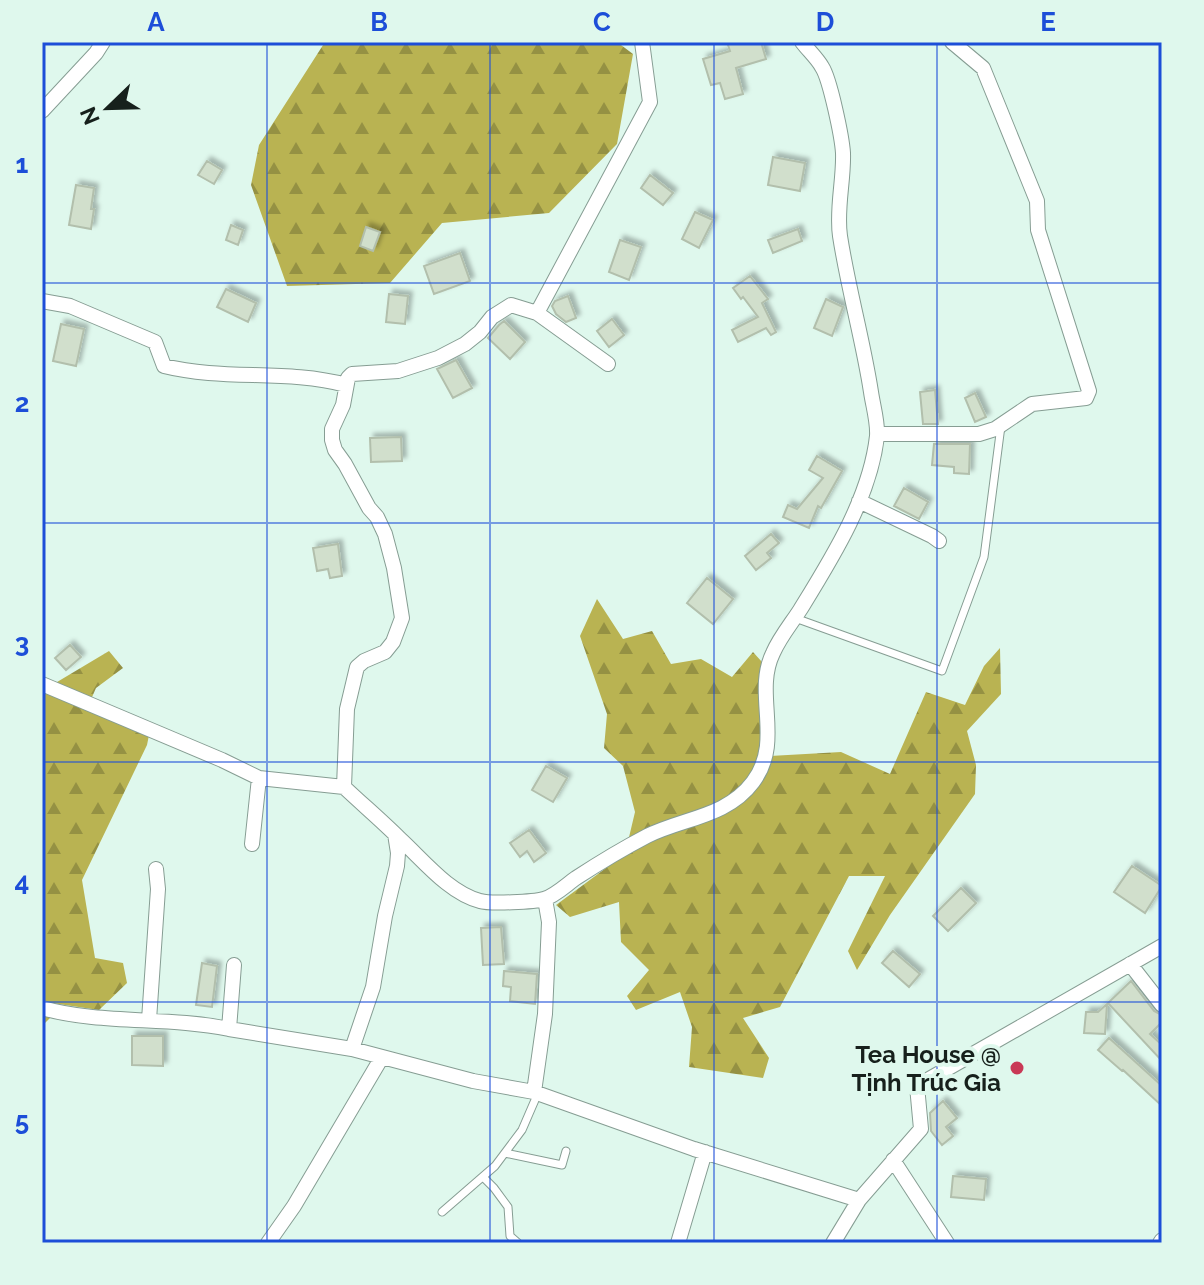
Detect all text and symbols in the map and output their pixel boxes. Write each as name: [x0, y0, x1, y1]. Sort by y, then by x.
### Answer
text: A: [147, 7, 165, 37]
text: B: [370, 7, 388, 37]
text: C: [593, 7, 611, 37]
text: D: [816, 7, 834, 37]
text: E: [1040, 7, 1056, 37]
north arrow: [68, 68, 148, 148]
text: N: [74, 103, 105, 129]
text: 1: [16, 149, 29, 179]
text: 2: [15, 388, 29, 418]
text: 3: [15, 628, 29, 658]
text: 4: [15, 867, 29, 897]
place label: Tea House @ Tịnh Trúc Gia: [852, 1040, 1001, 1097]
marker: Tea House @ Tịnh Trúc Gia: [1008, 1059, 1026, 1077]
text: 5: [15, 1106, 29, 1136]

